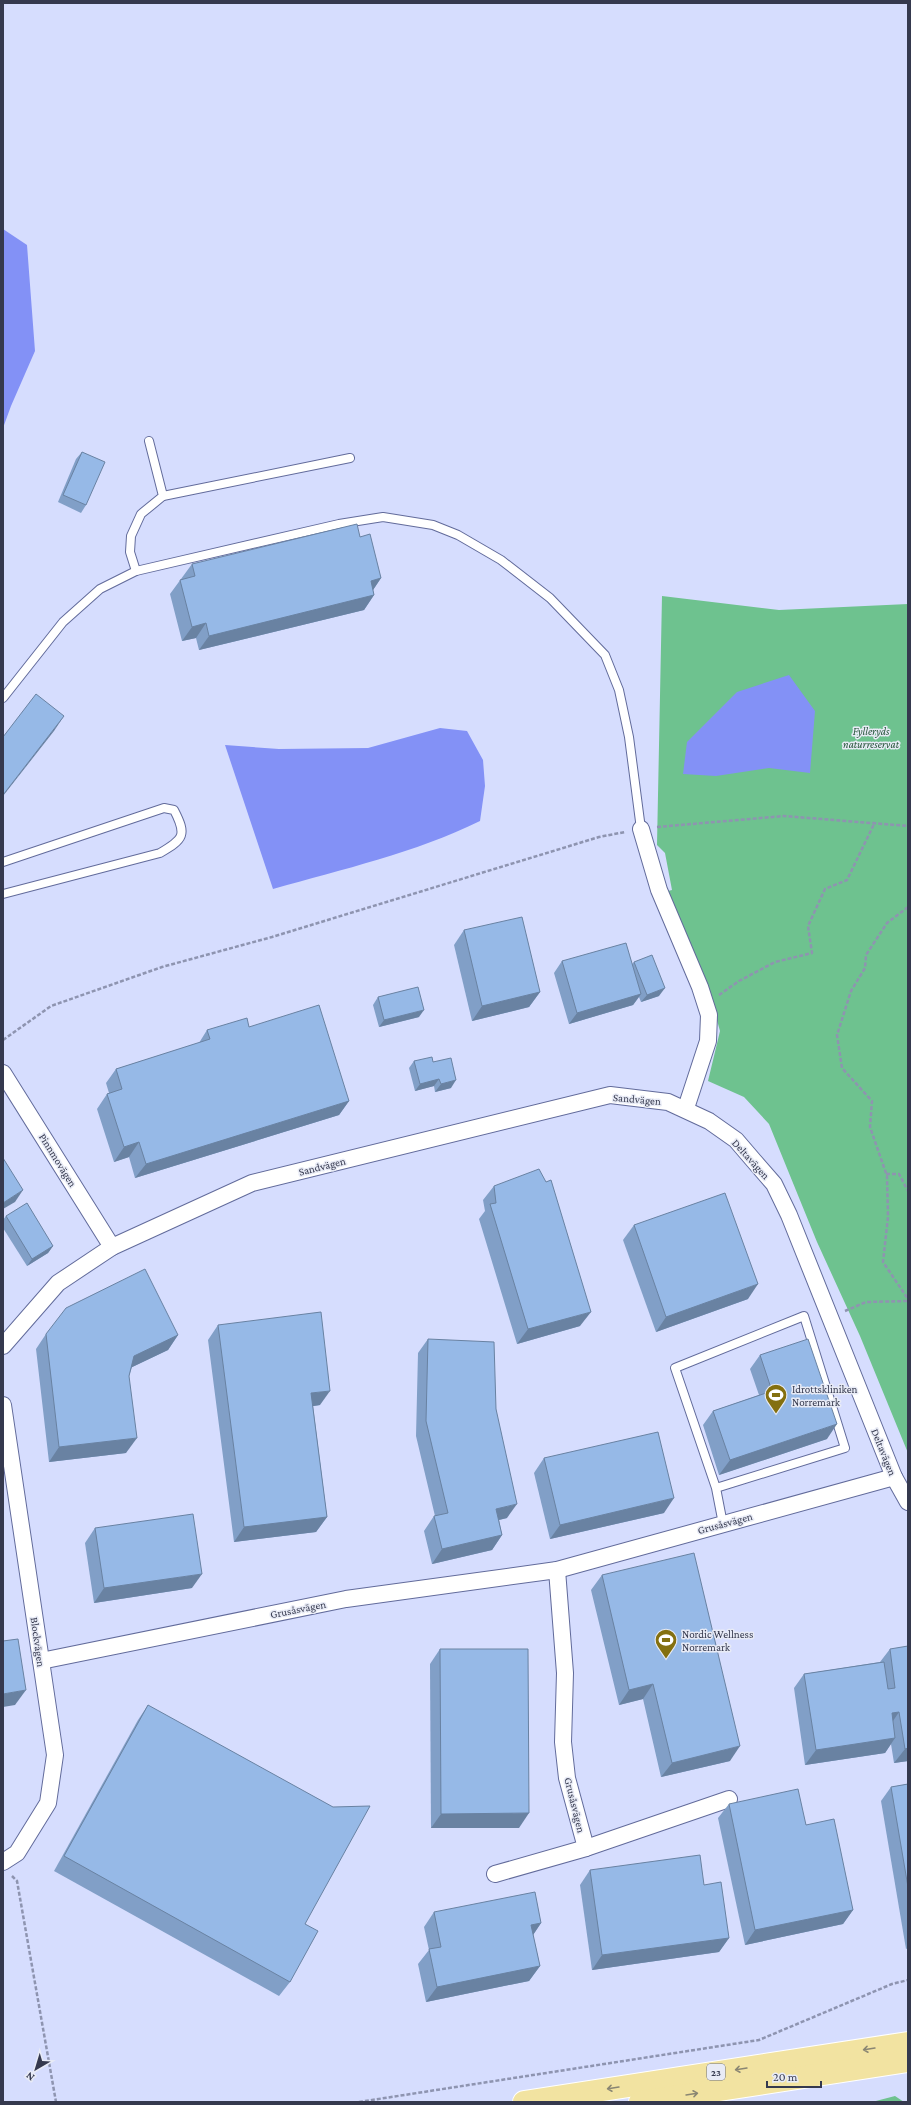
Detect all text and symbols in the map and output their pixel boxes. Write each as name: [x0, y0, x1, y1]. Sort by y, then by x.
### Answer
park label: Fylleryds naturreservat: [843, 725, 900, 750]
street label: Sandvägen: [612, 1091, 662, 1108]
street label: Pinnmovägen: [36, 1131, 79, 1189]
street label: Deltavägen: [729, 1136, 772, 1182]
street label: Sandvägen: [297, 1154, 347, 1179]
sports icon: Idrottskliniken Norremark: [763, 1382, 789, 1415]
place label: Idrottskliniken Norremark: [792, 1383, 858, 1408]
street label: Deltavägen: [868, 1427, 899, 1478]
street label: Grusåsvägen: [696, 1510, 754, 1537]
street label: Grusåsvägen: [269, 1598, 327, 1621]
street label: Blockvägen: [28, 1616, 47, 1668]
sports icon: Nordic Wellness Norremark: [653, 1627, 679, 1660]
place label: Nordic Wellness Norremark: [682, 1628, 753, 1653]
street label: Grusåsvägen: [561, 1776, 588, 1834]
one-way arrow: [863, 2045, 876, 2053]
north arrow: [16, 2049, 56, 2089]
scale bar: [767, 2063, 821, 2089]
road number: 23: [707, 2064, 725, 2080]
one-way arrow: [735, 2065, 748, 2073]
text: N: [23, 2070, 36, 2084]
text: 20 m: [773, 2070, 798, 2084]
one-way arrow: [606, 2084, 619, 2092]
one-way arrow: [685, 2090, 698, 2098]

